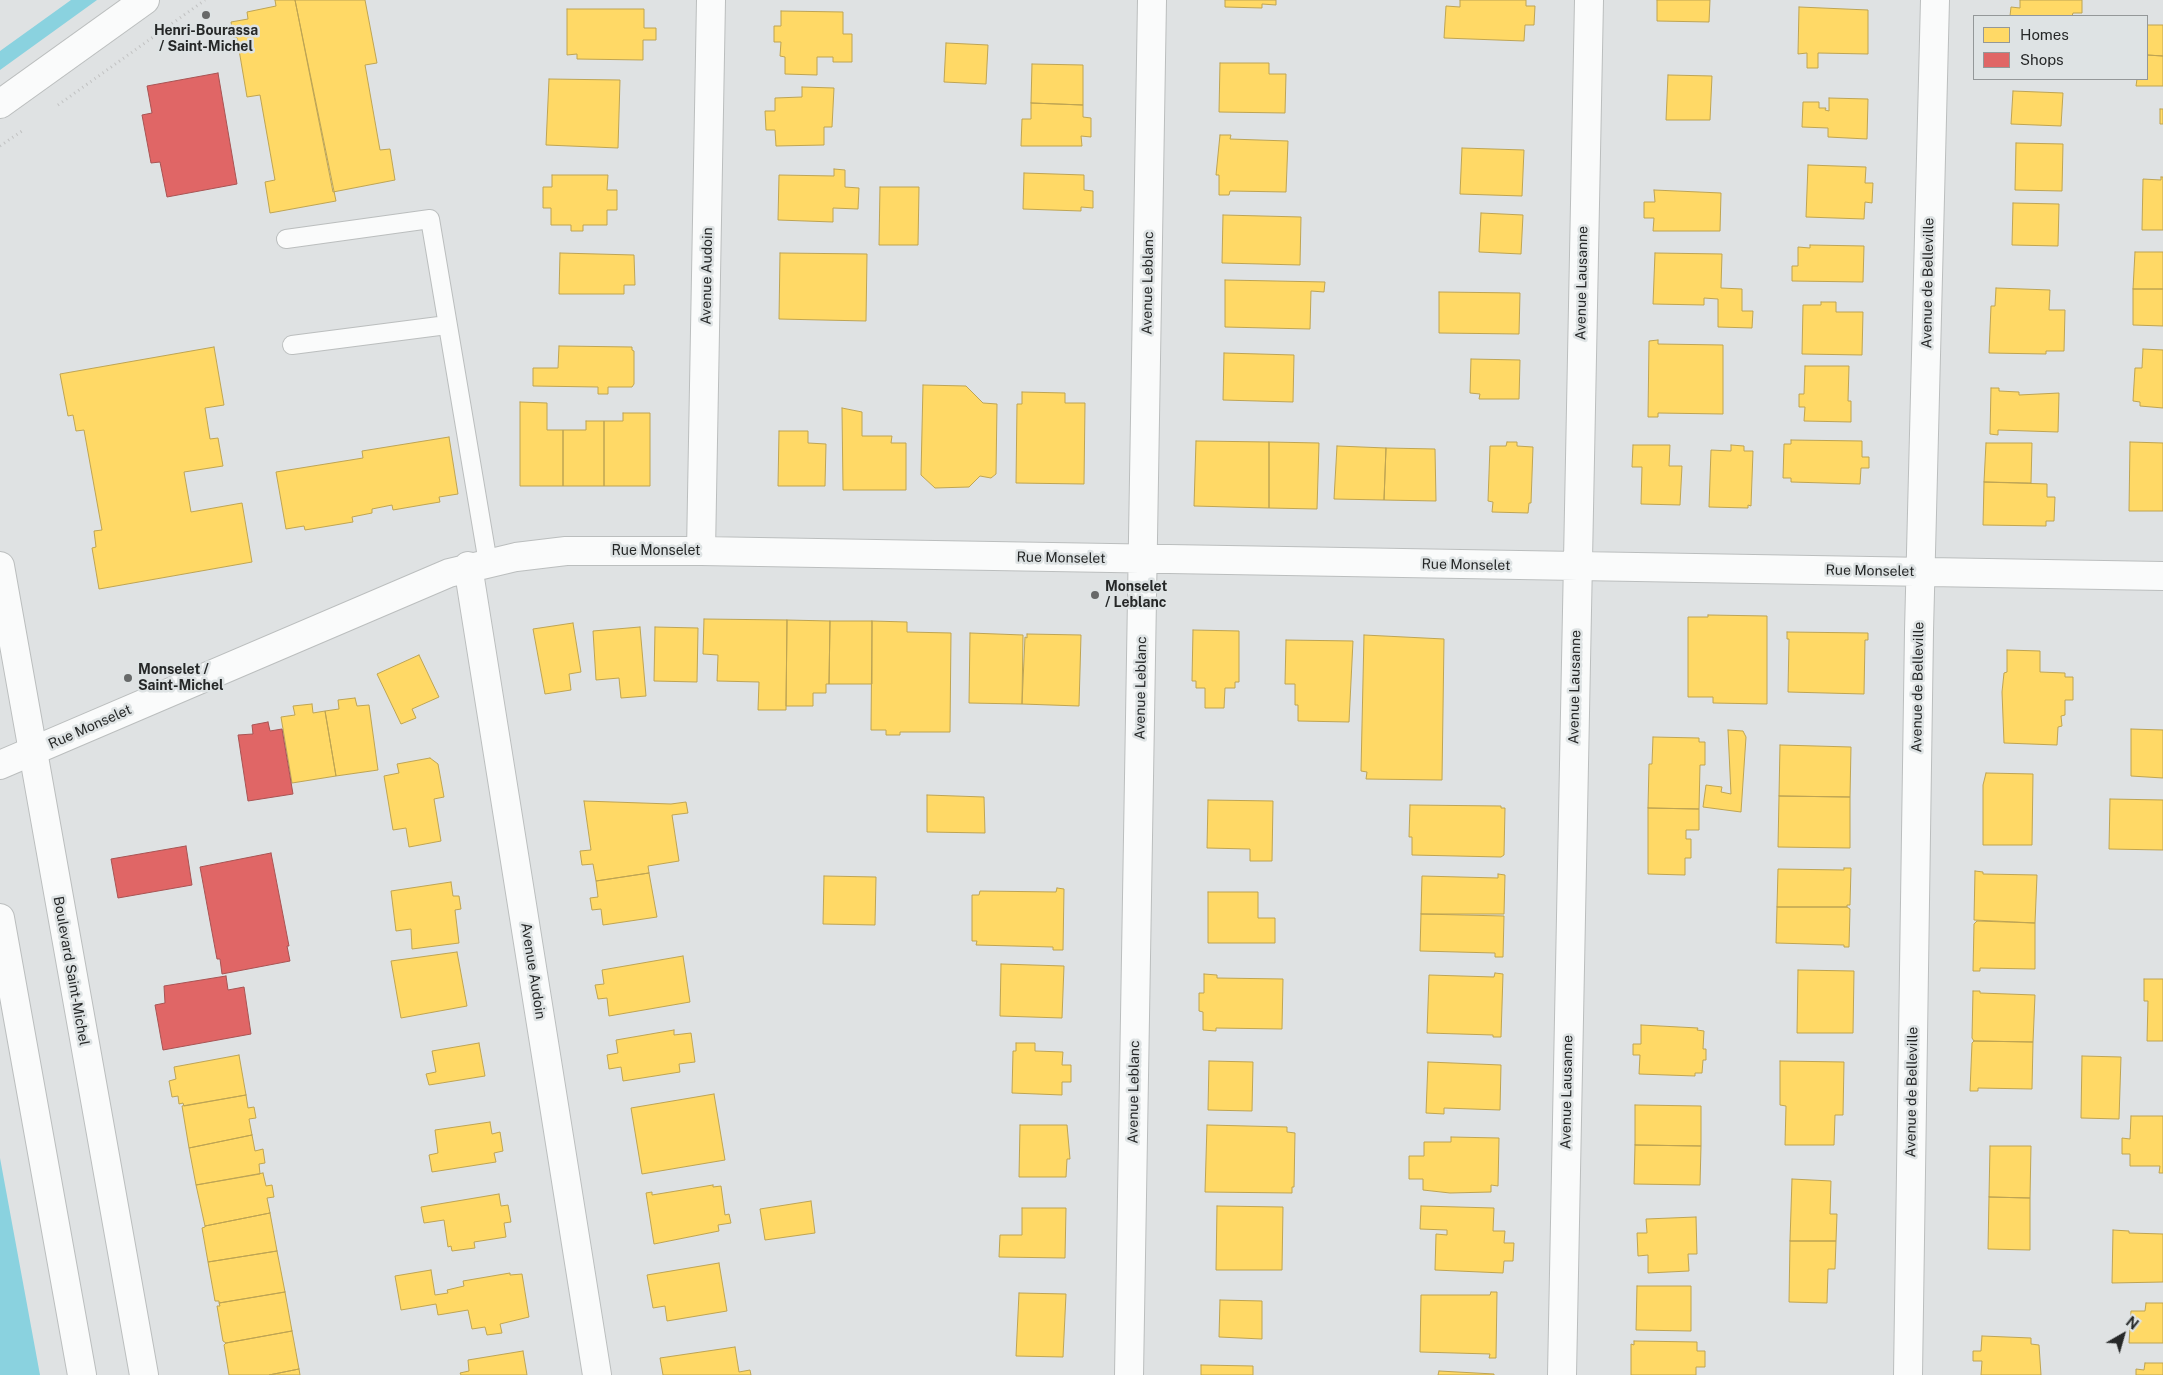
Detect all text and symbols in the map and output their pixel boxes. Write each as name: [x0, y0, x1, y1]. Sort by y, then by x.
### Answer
marker: Henri-Bourassa / Saint-Michel: [200, 9, 212, 21]
legend: [1973, 15, 2148, 80]
place label: Henri-Bourassa / Saint-Michel: [154, 23, 258, 56]
text: Homes: [2020, 26, 2069, 43]
text: Shops: [2020, 51, 2064, 68]
street label: Avenue de Belleville: [1918, 218, 1938, 348]
street label: Avenue Lausanne: [1573, 226, 1591, 340]
street label: Avenue Audoin: [698, 227, 716, 325]
street label: Avenue Leblanc: [1139, 231, 1157, 335]
street label: Rue Monselet: [612, 543, 700, 559]
street label: Rue Monselet: [1016, 549, 1106, 567]
street label: Rue Monselet: [1421, 556, 1511, 574]
street label: Rue Monselet: [1825, 562, 1915, 580]
place label: Monselet / Leblanc: [1105, 579, 1167, 612]
marker: Monselet / Leblanc: [1089, 589, 1101, 601]
street label: Avenue de Belleville: [1908, 622, 1928, 752]
street label: Avenue Lausanne: [1566, 630, 1584, 744]
street label: Avenue Leblanc: [1132, 636, 1150, 740]
place label: Monselet / Saint-Michel: [138, 662, 224, 694]
marker: Monselet / Saint-Michel: [122, 672, 134, 684]
street label: Rue Monselet: [46, 701, 134, 753]
street label: Boulevard Saint-Michel: [50, 895, 92, 1047]
street label: Avenue Audoin: [517, 922, 549, 1020]
street label: Avenue de Belleville: [1902, 1027, 1922, 1157]
street label: Avenue Lausanne: [1558, 1035, 1576, 1149]
street label: Avenue Leblanc: [1125, 1040, 1143, 1144]
north arrow: [2098, 1310, 2148, 1360]
text: N: [2123, 1313, 2141, 1333]

